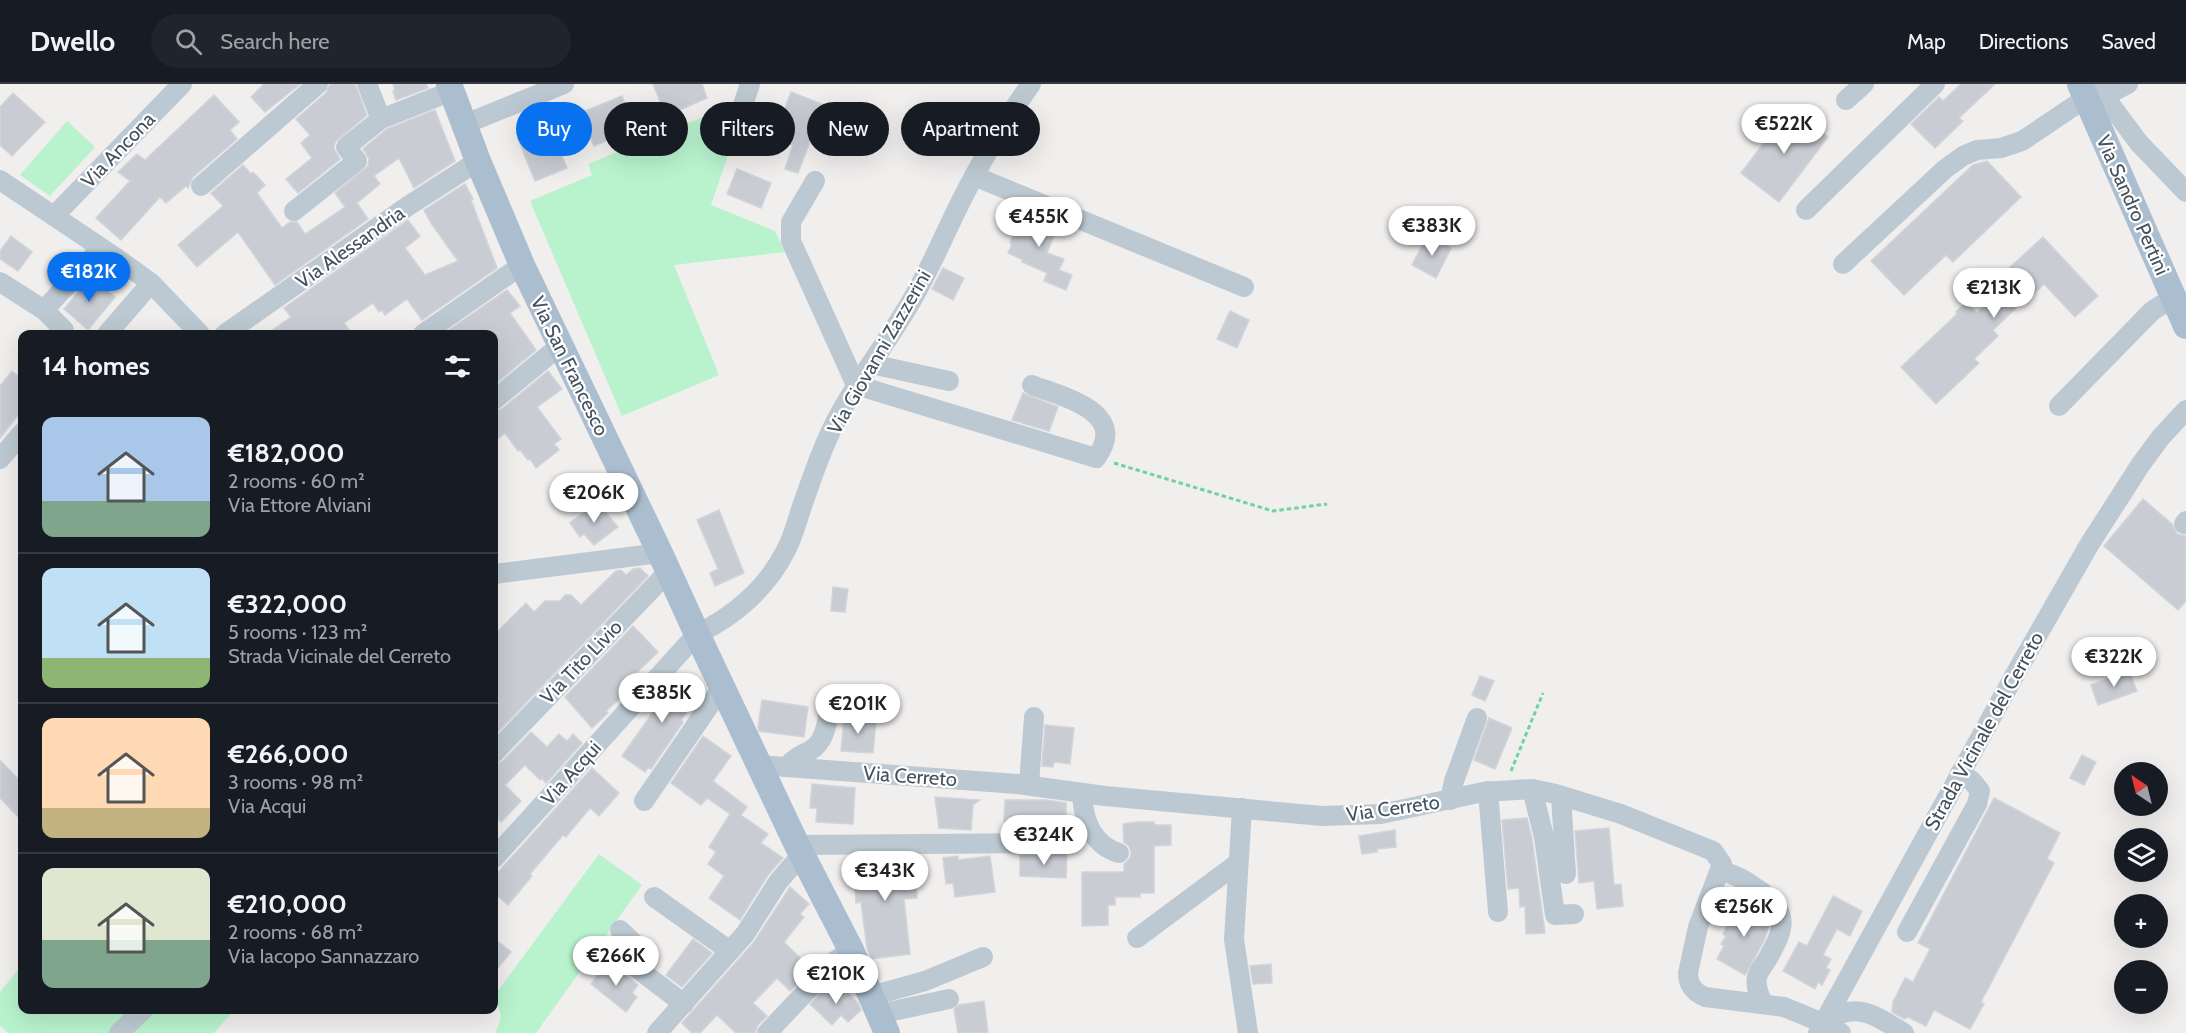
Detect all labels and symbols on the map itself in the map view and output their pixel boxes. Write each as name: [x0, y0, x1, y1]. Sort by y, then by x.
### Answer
pin: €522K: [1742, 104, 1826, 155]
street label: Via Ancona: [76, 107, 160, 193]
street label: Via Sandro Pertini: [2091, 131, 2175, 279]
pin: €455K: [997, 197, 1081, 248]
street label: Via Alessandria: [291, 201, 409, 293]
pin: €383K: [1390, 206, 1474, 257]
pin: €182K: [47, 252, 131, 303]
street label: Via Giovanni Zazzerini: [822, 266, 936, 438]
pin: €213K: [1952, 268, 2036, 319]
street label: Via San Francesco: [526, 292, 614, 440]
pin: €206K: [552, 473, 636, 524]
street label: Via Tito Livio: [535, 615, 627, 709]
street label: Strada Vicinale del Cerreto: [1919, 628, 2049, 834]
pin: €322K: [2072, 637, 2156, 688]
pin: €385K: [620, 673, 704, 724]
pin: €201K: [816, 684, 900, 735]
street label: Via Acqui: [536, 736, 606, 810]
street label: Via Cerreto: [862, 761, 958, 791]
north arrow: [2114, 762, 2168, 816]
street label: Via Cerreto: [1345, 790, 1441, 826]
pin: €324K: [1002, 815, 1086, 866]
pin: €343K: [843, 851, 927, 902]
pin: €256K: [1702, 887, 1786, 938]
pin: €266K: [574, 936, 658, 987]
pin: €210K: [794, 954, 878, 1005]

